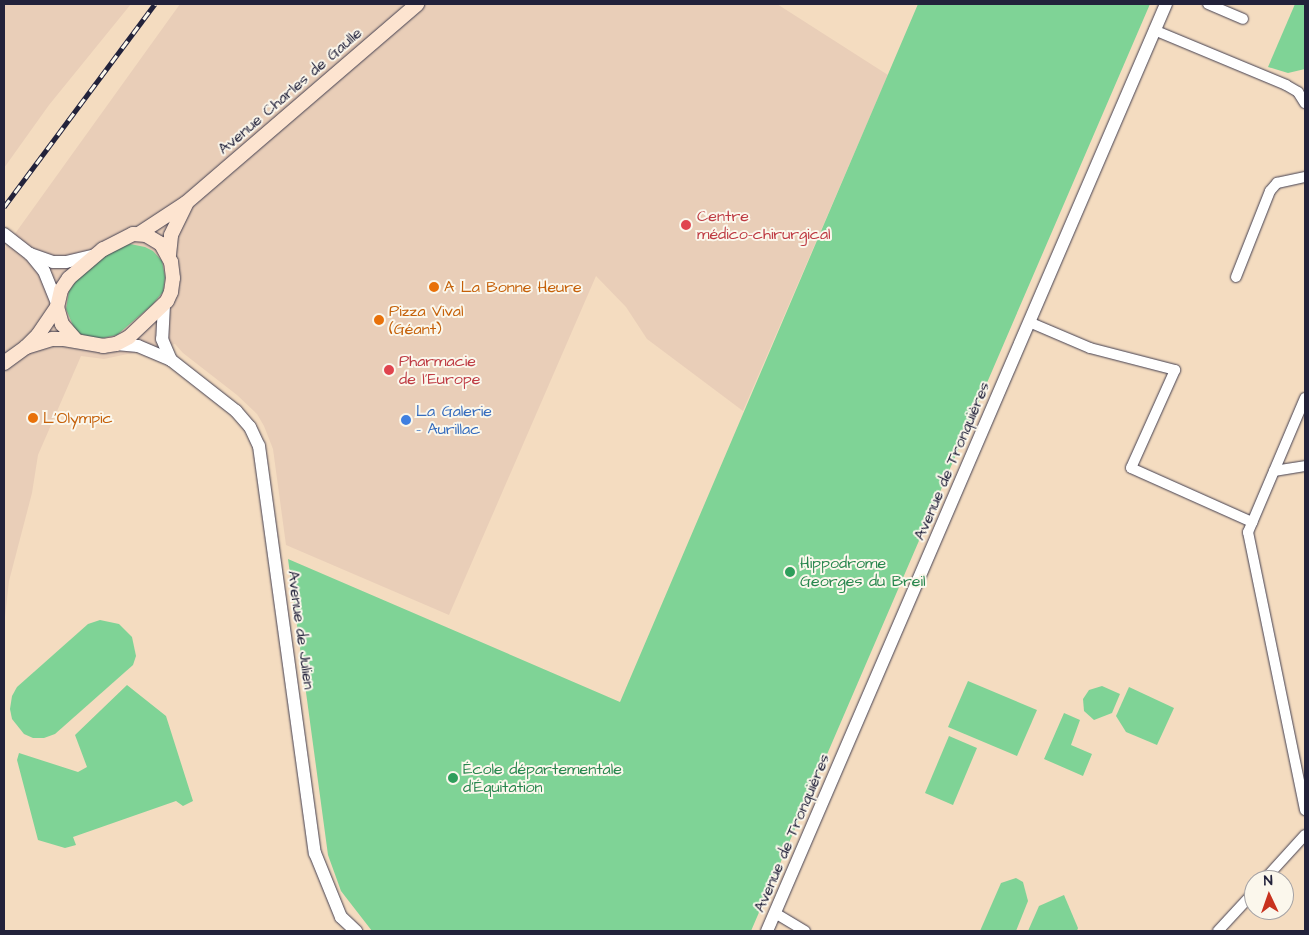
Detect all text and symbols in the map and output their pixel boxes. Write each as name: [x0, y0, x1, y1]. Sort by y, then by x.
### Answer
street label: Avenue Charles de Gaulle: [214, 23, 366, 159]
place label: Centre médico-chirurgical: [697, 206, 831, 244]
marker: Centre médico-chirurgical: [679, 218, 693, 232]
place label: A La Bonne Heure: [444, 277, 582, 297]
marker: A La Bonne Heure: [428, 281, 440, 293]
place label: Pizza Vival (Géant): [389, 301, 463, 339]
marker: Pizza Vival (Géant): [373, 314, 385, 326]
place label: Pharmacie de l'Europe: [399, 351, 480, 389]
marker: Pharmacie de l'Europe: [383, 364, 395, 376]
street label: Avenue de Tronquières: [910, 379, 994, 543]
place label: La Galerie - Aurillac: [416, 401, 492, 439]
place label: L'Olympic: [43, 408, 113, 428]
marker: L'Olympic: [27, 412, 39, 424]
marker: La Galerie - Aurillac: [400, 414, 412, 426]
place label: Hippodrome Georges du Breil: [800, 553, 925, 591]
marker: Hippodrome Georges du Breil: [784, 566, 796, 578]
street label: Avenue de Julien: [283, 569, 319, 691]
street label: Avenue de Tronquières: [750, 751, 834, 915]
place label: École départementale d'Équitation: [463, 759, 622, 797]
marker: École départementale d'Équitation: [447, 772, 459, 784]
north arrow: [1244, 870, 1294, 920]
text: N: [1263, 871, 1273, 891]

